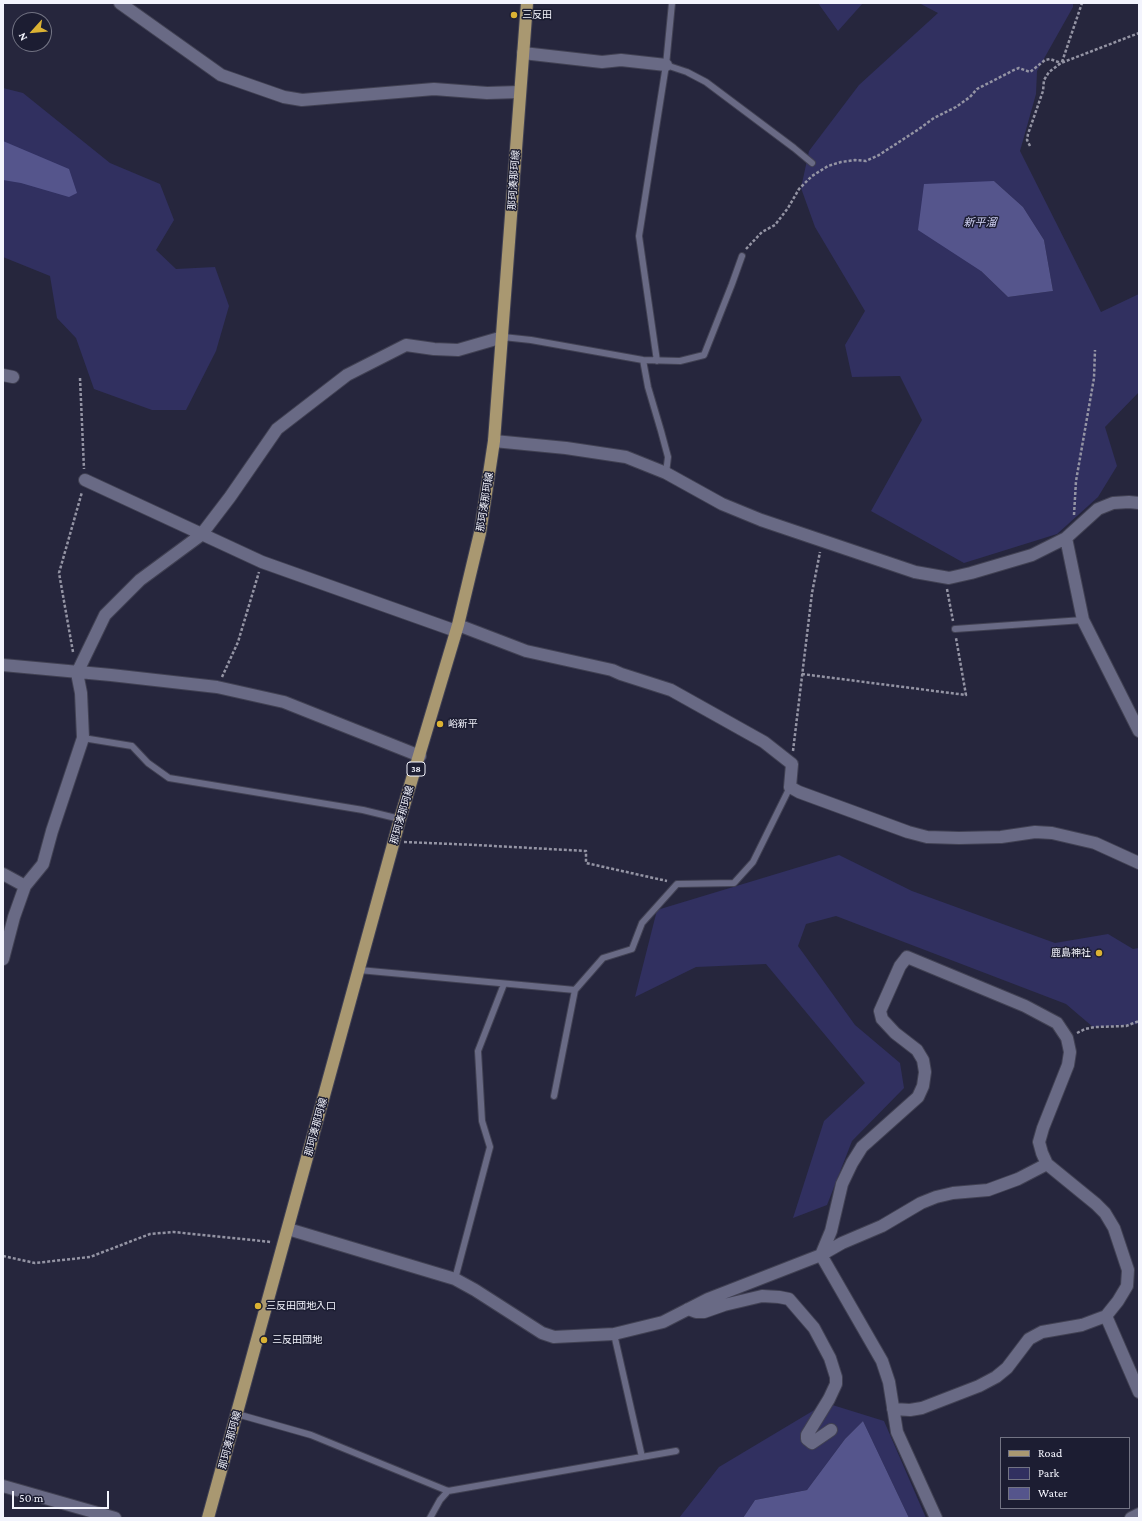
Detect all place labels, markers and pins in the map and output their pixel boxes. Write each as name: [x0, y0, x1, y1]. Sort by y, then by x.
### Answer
place label: 三反田: [522, 9, 552, 21]
marker: 三反田: [509, 10, 519, 20]
place label: 峪新平: [448, 718, 478, 730]
marker: 峪新平: [435, 719, 445, 729]
place label: 鹿島神社: [1051, 947, 1091, 959]
marker: 鹿島神社: [1094, 948, 1104, 958]
place label: 三反田団地入口: [266, 1300, 336, 1312]
marker: 三反田団地入口: [253, 1301, 263, 1311]
place label: 三反田団地: [272, 1334, 322, 1346]
marker: 三反田団地: [259, 1335, 269, 1345]

